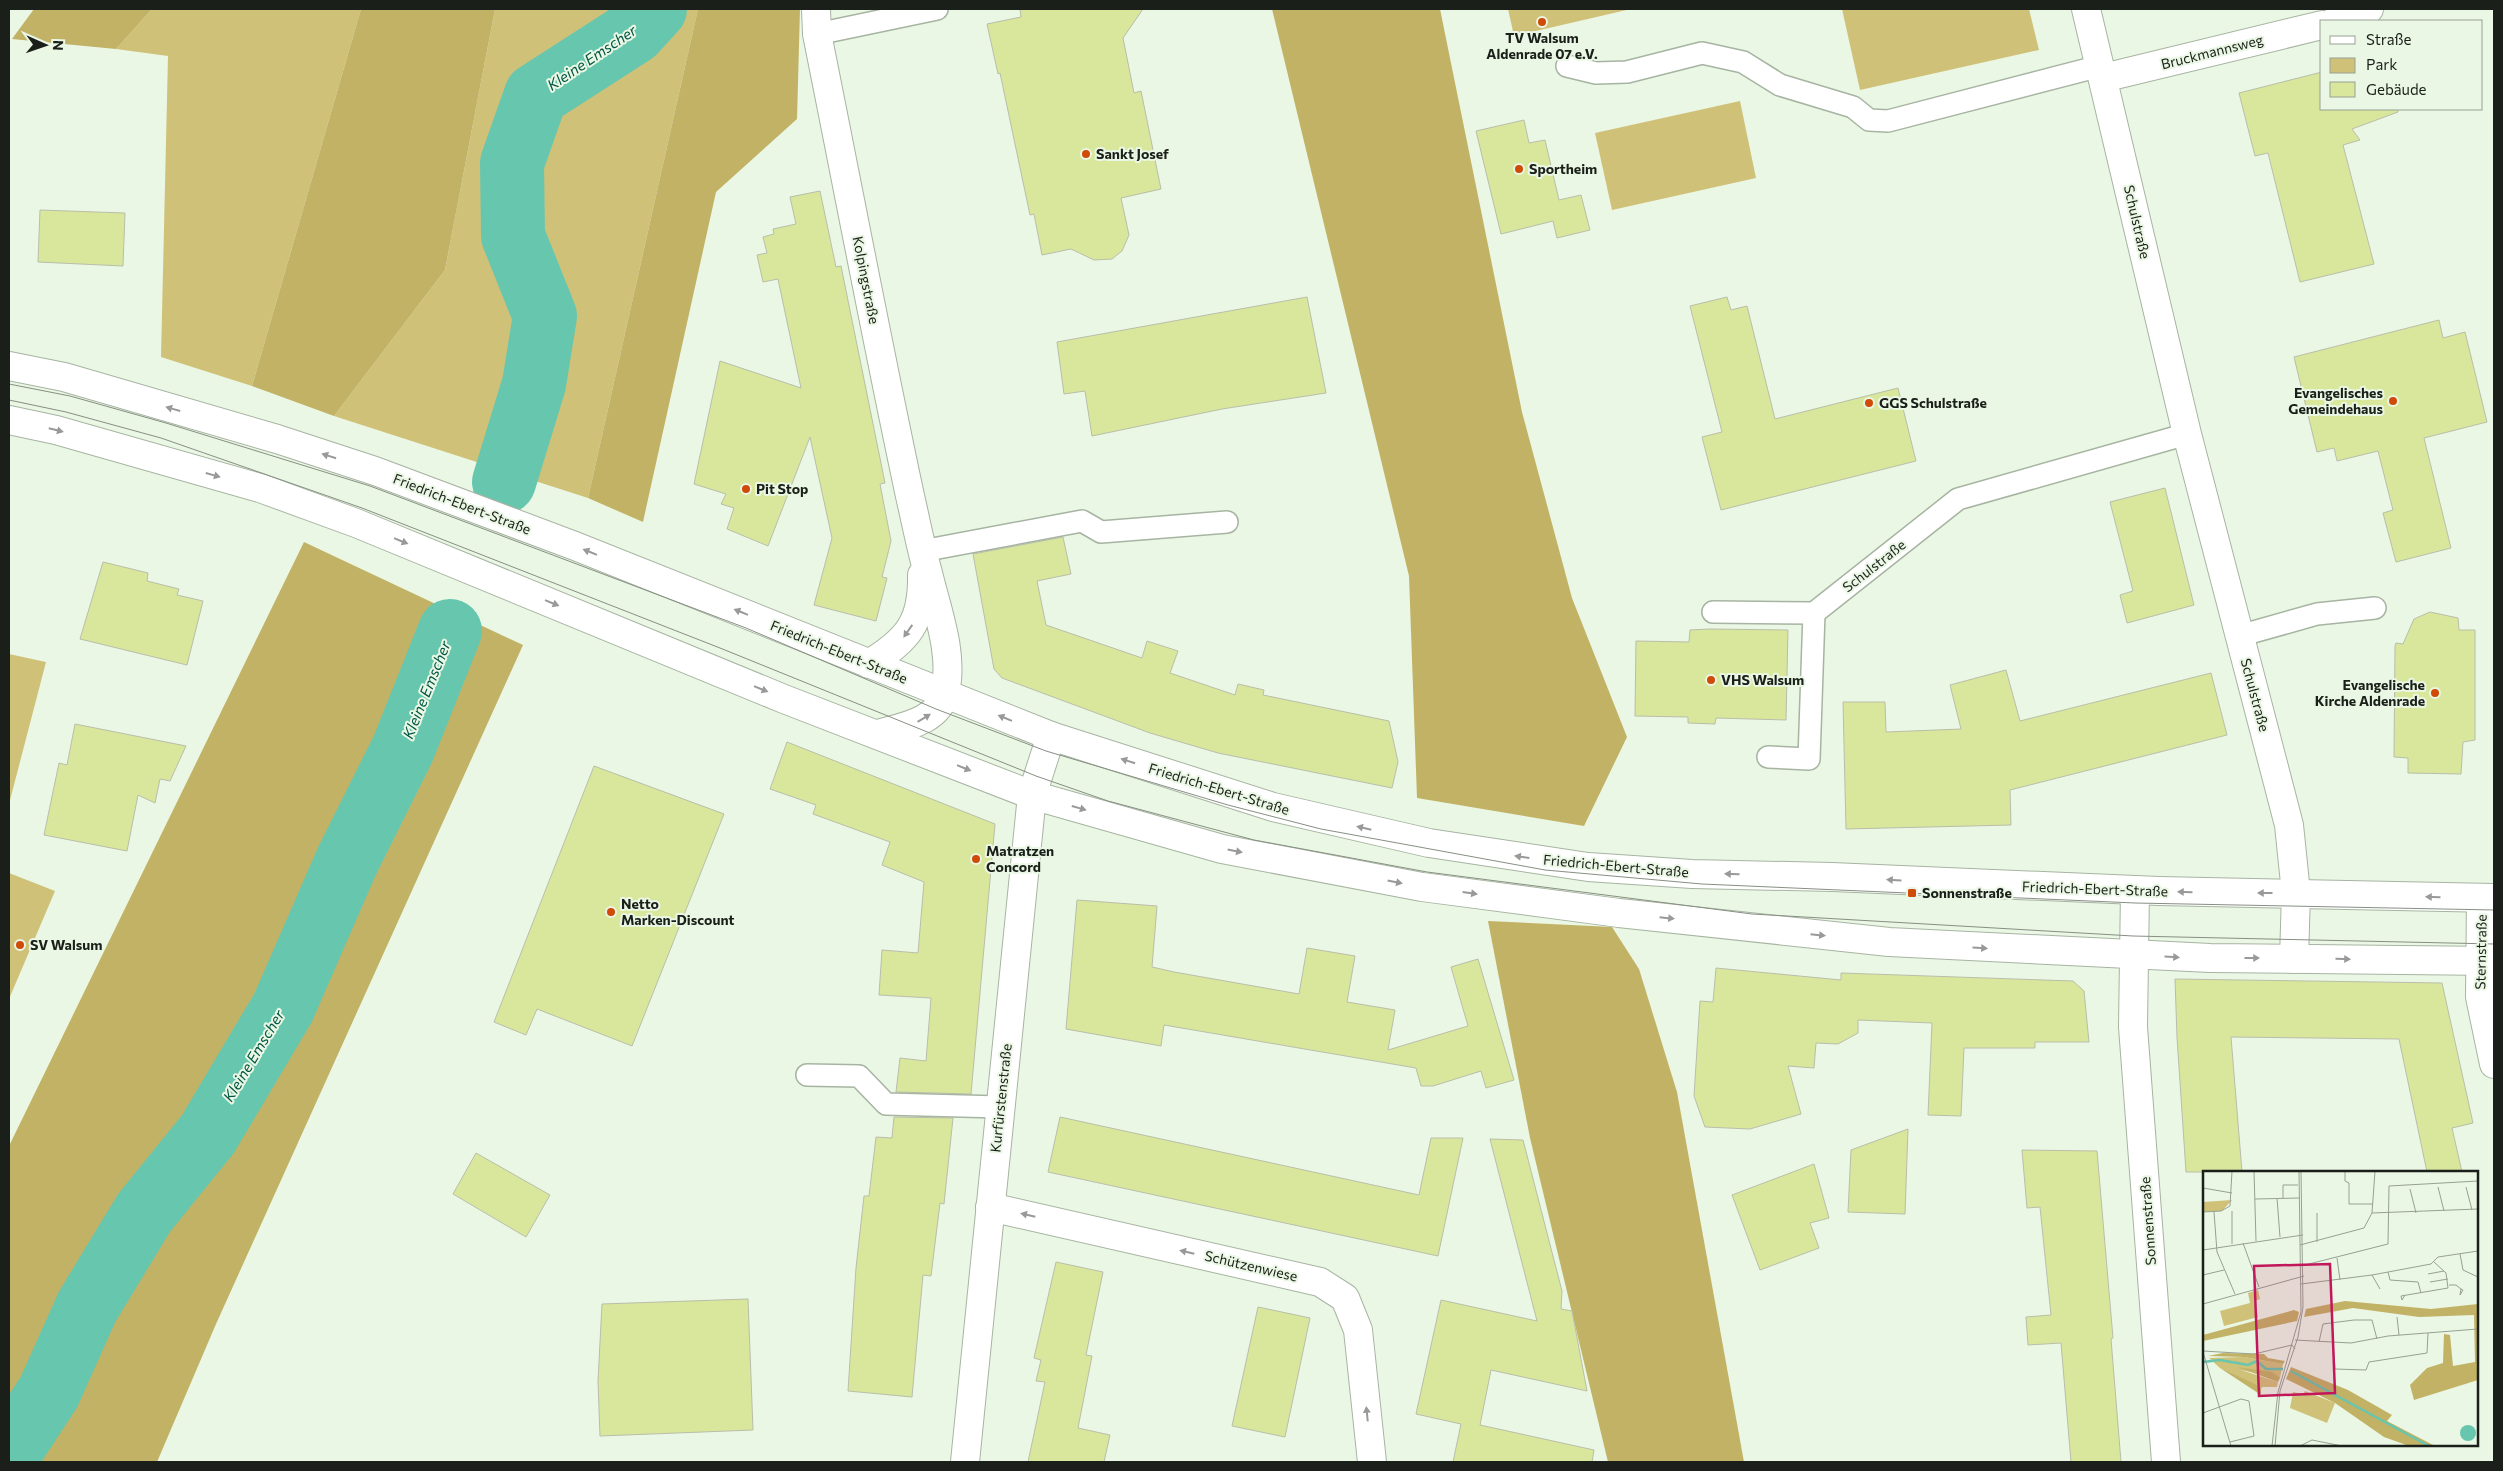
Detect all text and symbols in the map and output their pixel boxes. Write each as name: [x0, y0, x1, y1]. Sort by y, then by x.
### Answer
marker: TV Walsum Aldenrade 07 e.V.: [1536, 16, 1548, 28]
north arrow: [20, 20, 70, 70]
water label: Kleine Emscher: [543, 20, 640, 94]
legend: [2320, 20, 2483, 110]
place label: TV Walsum Aldenrade 07 e.V.: [1486, 29, 1598, 62]
text: Straße: [2366, 30, 2412, 48]
street label: Bruckmannsweg: [2159, 31, 2265, 72]
text: N: [50, 40, 67, 51]
text: Park: [2366, 55, 2397, 73]
text: Gebäude: [2366, 80, 2427, 98]
place label: Sankt Josef: [1096, 145, 1169, 162]
marker: Sankt Josef: [1080, 148, 1092, 160]
place label: Sportheim: [1529, 160, 1597, 177]
marker: Sportheim: [1513, 163, 1525, 175]
street label: Schulstraße: [2121, 183, 2154, 260]
street label: Kolpingstraße: [850, 235, 883, 325]
place label: Evangelisches Gemeindehaus: [2288, 384, 2383, 417]
place label: GGS Schulstraße: [1879, 394, 1987, 411]
marker: Evangelisches Gemeindehaus: [2387, 395, 2399, 407]
marker: GGS Schulstraße: [1863, 397, 1875, 409]
one-way arrow: [166, 405, 181, 413]
one-way arrow: [49, 426, 64, 434]
one-way arrow: [321, 452, 336, 459]
street label: Friedrich-Ebert-Straße: [391, 469, 533, 538]
one-way arrow: [205, 471, 220, 479]
place label: Pit Stop: [756, 480, 808, 497]
marker: Pit Stop: [740, 483, 752, 495]
street label: Schulstraße: [1839, 536, 1909, 595]
one-way arrow: [394, 538, 408, 546]
one-way arrow: [582, 548, 597, 556]
one-way arrow: [544, 600, 559, 608]
one-way arrow: [734, 608, 748, 616]
street label: Friedrich-Ebert-Straße: [768, 616, 910, 687]
one-way arrow: [903, 624, 913, 638]
water label: Kleine Emscher: [398, 637, 454, 741]
street label: Schulstraße: [2238, 656, 2273, 733]
place label: VHS Walsum: [1721, 671, 1804, 688]
marker: VHS Walsum: [1705, 674, 1717, 686]
place label: Evangelische Kirche Aldenrade: [2315, 676, 2425, 709]
one-way arrow: [754, 686, 768, 694]
marker: Evangelische Kirche Aldenrade: [2429, 687, 2441, 699]
one-way arrow: [917, 713, 930, 722]
one-way arrow: [998, 714, 1012, 722]
one-way arrow: [1121, 757, 1136, 765]
street label: Friedrich-Ebert-Straße: [1147, 759, 1292, 818]
one-way arrow: [957, 764, 972, 772]
one-way arrow: [1071, 805, 1086, 813]
one-way arrow: [1357, 824, 1372, 832]
place label: Matratzen Concord: [986, 842, 1054, 875]
one-way arrow: [1228, 847, 1243, 855]
street label: Friedrich-Ebert-Straße: [1542, 851, 1690, 880]
marker: Matratzen Concord: [970, 853, 982, 865]
one-way arrow: [1514, 853, 1530, 861]
one-way arrow: [1723, 870, 1739, 878]
one-way arrow: [1886, 875, 1902, 883]
street label: Friedrich-Ebert-Straße: [2022, 877, 2168, 900]
one-way arrow: [1387, 878, 1403, 886]
place label: Sonnenstraße: [1922, 884, 2012, 901]
marker: Sonnenstraße: [1906, 887, 1918, 899]
one-way arrow: [2177, 888, 2193, 896]
one-way arrow: [1463, 889, 1479, 897]
one-way arrow: [2257, 889, 2273, 897]
one-way arrow: [2424, 893, 2440, 901]
place label: Netto Marken-Discount: [621, 895, 735, 928]
marker: Netto Marken-Discount: [605, 906, 617, 918]
one-way arrow: [1659, 914, 1675, 922]
street label: Sternstraße: [2471, 914, 2490, 990]
one-way arrow: [1811, 931, 1827, 939]
place label: SV Walsum: [30, 936, 103, 953]
marker: SV Walsum: [14, 939, 26, 951]
one-way arrow: [1973, 944, 1989, 952]
one-way arrow: [2164, 953, 2180, 961]
one-way arrow: [2244, 954, 2260, 962]
one-way arrow: [2335, 955, 2351, 963]
water label: Kleine Emscher: [219, 1006, 288, 1105]
street label: Kurfürstenstraße: [986, 1043, 1015, 1153]
inset map: [2203, 1171, 2478, 1446]
street label: Sonnenstraße: [2136, 1176, 2159, 1266]
one-way arrow: [1021, 1211, 1036, 1219]
street label: Schützenwiese: [1203, 1247, 1299, 1284]
one-way arrow: [1179, 1248, 1194, 1256]
one-way arrow: [1363, 1405, 1371, 1421]

